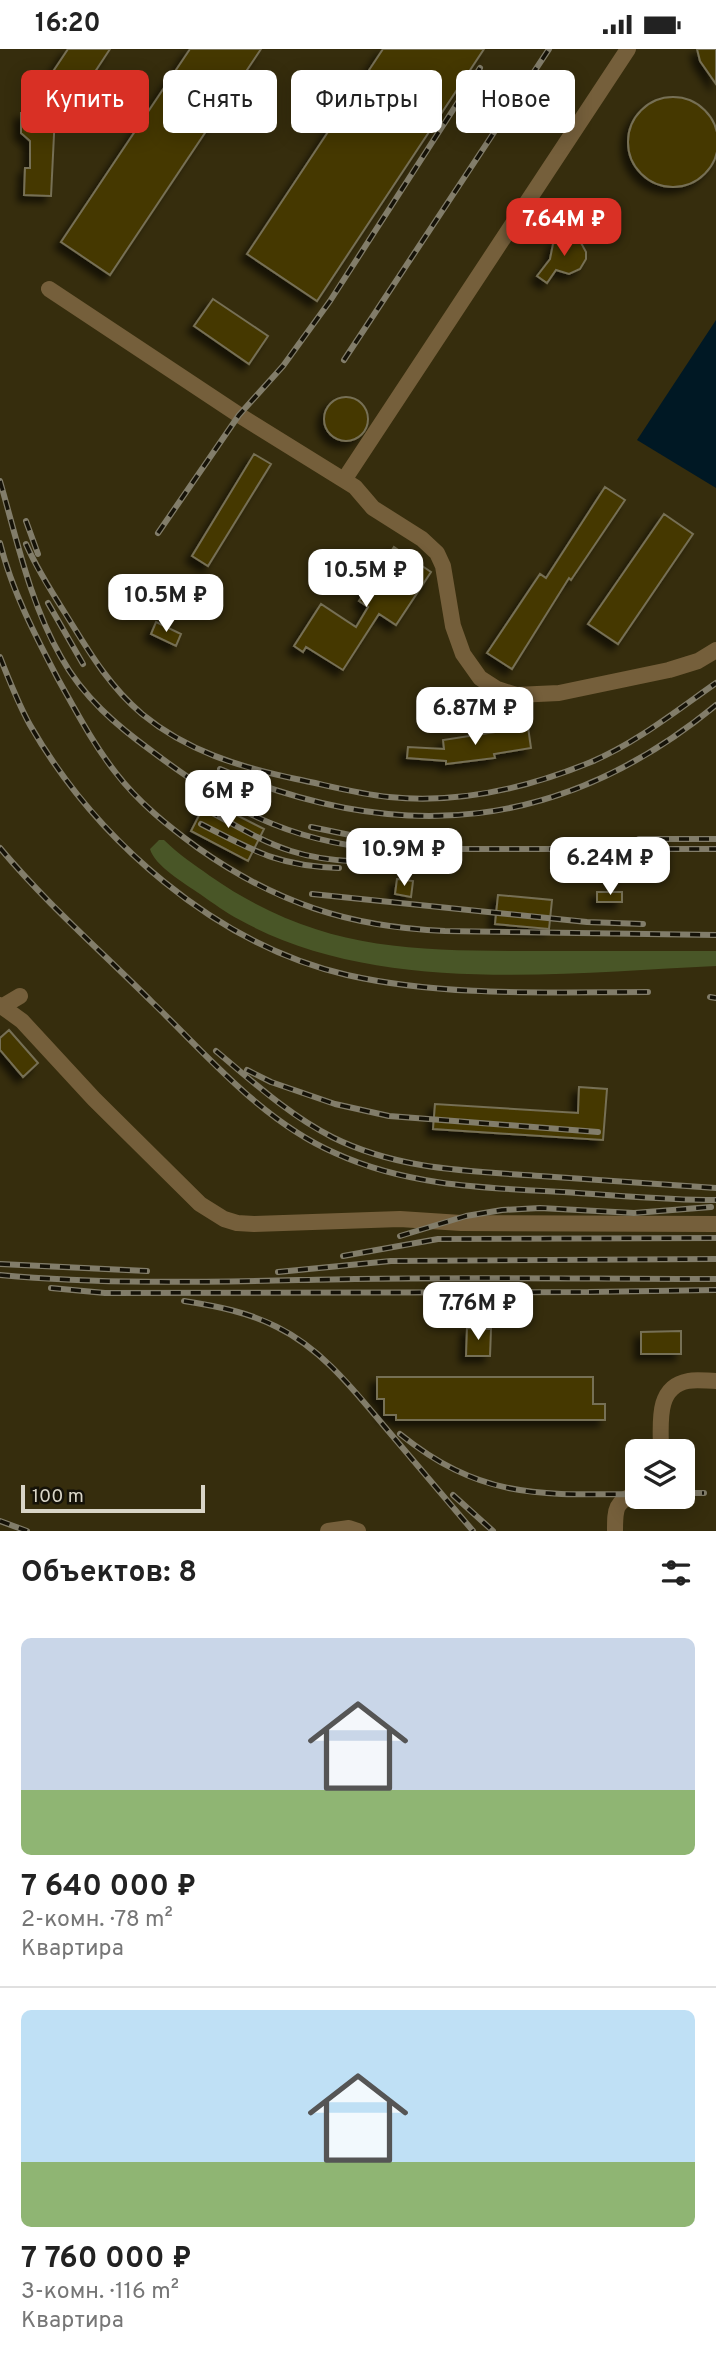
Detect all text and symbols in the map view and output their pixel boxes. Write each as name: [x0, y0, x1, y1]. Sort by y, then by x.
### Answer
text: 16:20: [35, 8, 101, 41]
chip: Купить: [21, 70, 149, 133]
chip: Снять: [163, 70, 277, 133]
chip: Фильтры: [291, 70, 442, 133]
chip: Новое: [456, 70, 575, 133]
pin: 7.64M ₽: [499, 199, 629, 258]
text: 7.64M ₽: [522, 206, 606, 235]
pin: 10.5M ₽: [301, 549, 431, 609]
text: 10.5M ₽: [324, 557, 408, 586]
pin: 10.5M ₽: [101, 575, 231, 634]
text: 10.5M ₽: [124, 582, 208, 611]
pin: 6.87M ₽: [410, 687, 540, 747]
text: 6.87M ₽: [432, 695, 518, 724]
pin: 6M ₽: [187, 771, 269, 830]
text: 6M ₽: [201, 778, 255, 807]
pin: 10.9M ₽: [339, 829, 469, 888]
text: 10.9M ₽: [362, 836, 446, 865]
pin: 6.24M ₽: [545, 837, 675, 897]
text: 6.24M ₽: [566, 845, 654, 874]
pin: 7.76M ₽: [413, 1283, 543, 1342]
text: 7.76M ₽: [439, 1290, 517, 1319]
map controls: [625, 1439, 695, 1509]
button: layers: [625, 1439, 695, 1509]
scale bar: [21, 1482, 205, 1514]
text: 100 m: [32, 1485, 84, 1509]
icon: filters: [657, 1554, 695, 1592]
text: Объектов: 8: [21, 1555, 197, 1592]
icon: home: [295, 1683, 421, 1809]
text: 7 640 000 ₽: [21, 1869, 196, 1906]
text: 2-комн. · 78 m²: [21, 1906, 173, 1935]
text: Квартира: [21, 1935, 124, 1964]
icon: home: [295, 2055, 421, 2181]
text: 7 760 000 ₽: [21, 2241, 192, 2278]
text: 3-комн. · 116 m²: [21, 2278, 179, 2307]
text: Квартира: [21, 2307, 124, 2336]

